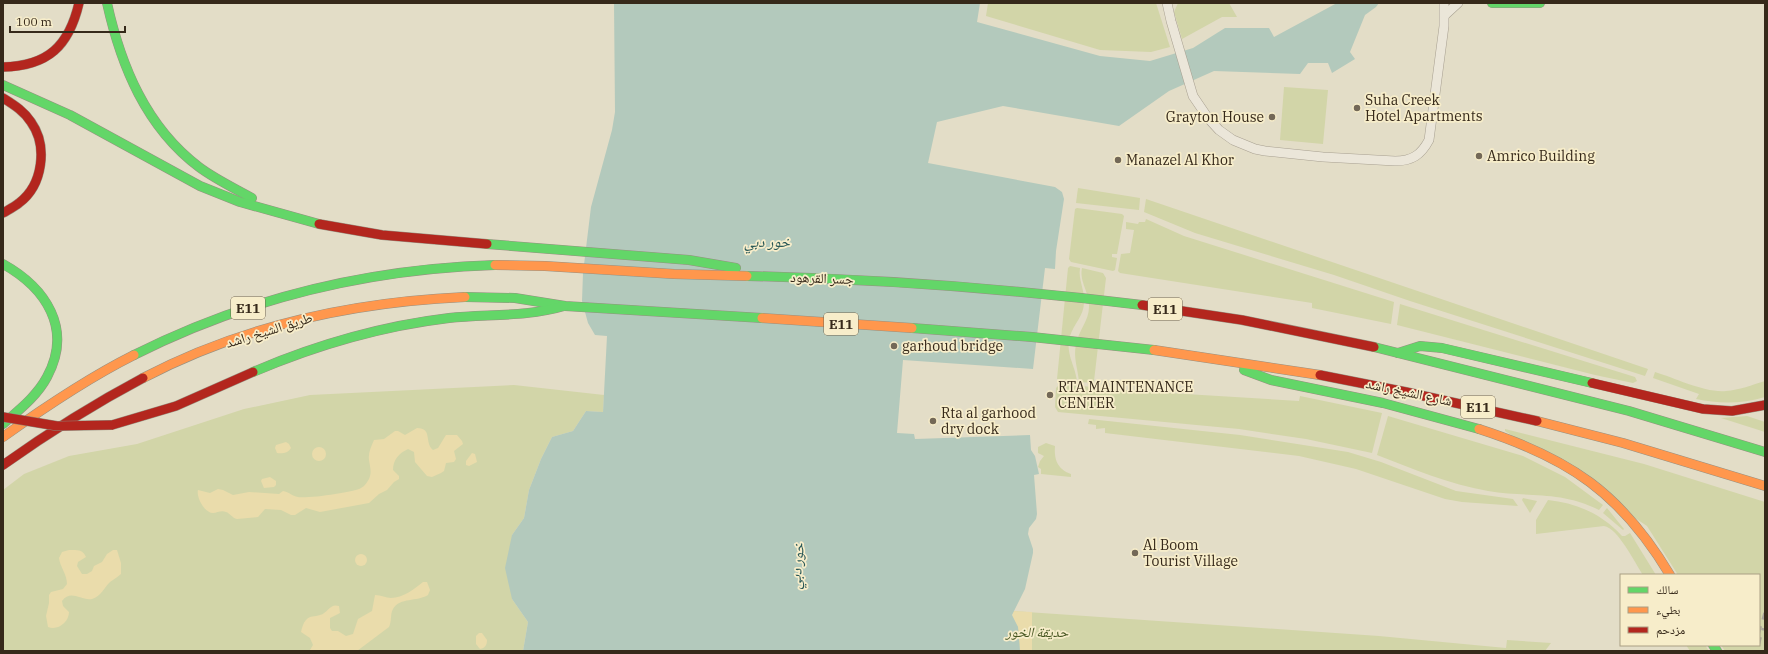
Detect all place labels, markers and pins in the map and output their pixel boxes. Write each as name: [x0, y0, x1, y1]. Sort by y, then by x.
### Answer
place label: Suha Creek Hotel Apartments: [1365, 91, 1483, 125]
marker: Suha Creek Hotel Apartments: [1352, 103, 1362, 113]
place label: Grayton House: [1166, 108, 1264, 126]
marker: Grayton House: [1267, 112, 1277, 122]
place label: Amrico Building: [1487, 147, 1595, 165]
place label: Manazel Al Khor: [1126, 151, 1235, 169]
marker: Amrico Building: [1474, 151, 1484, 161]
marker: Manazel Al Khor: [1113, 155, 1123, 165]
place label: garhoud bridge: [902, 337, 1003, 355]
marker: garhoud bridge: [889, 341, 899, 351]
place label: RTA MAINTENANCE CENTER: [1058, 378, 1193, 412]
marker: RTA MAINTENANCE CENTER: [1045, 390, 1055, 400]
place label: Rta al garhood dry dock: [941, 404, 1036, 438]
marker: Rta al garhood dry dock: [928, 416, 938, 426]
place label: Al Boom Tourist Village: [1143, 536, 1238, 570]
marker: Al Boom Tourist Village: [1130, 548, 1140, 558]

